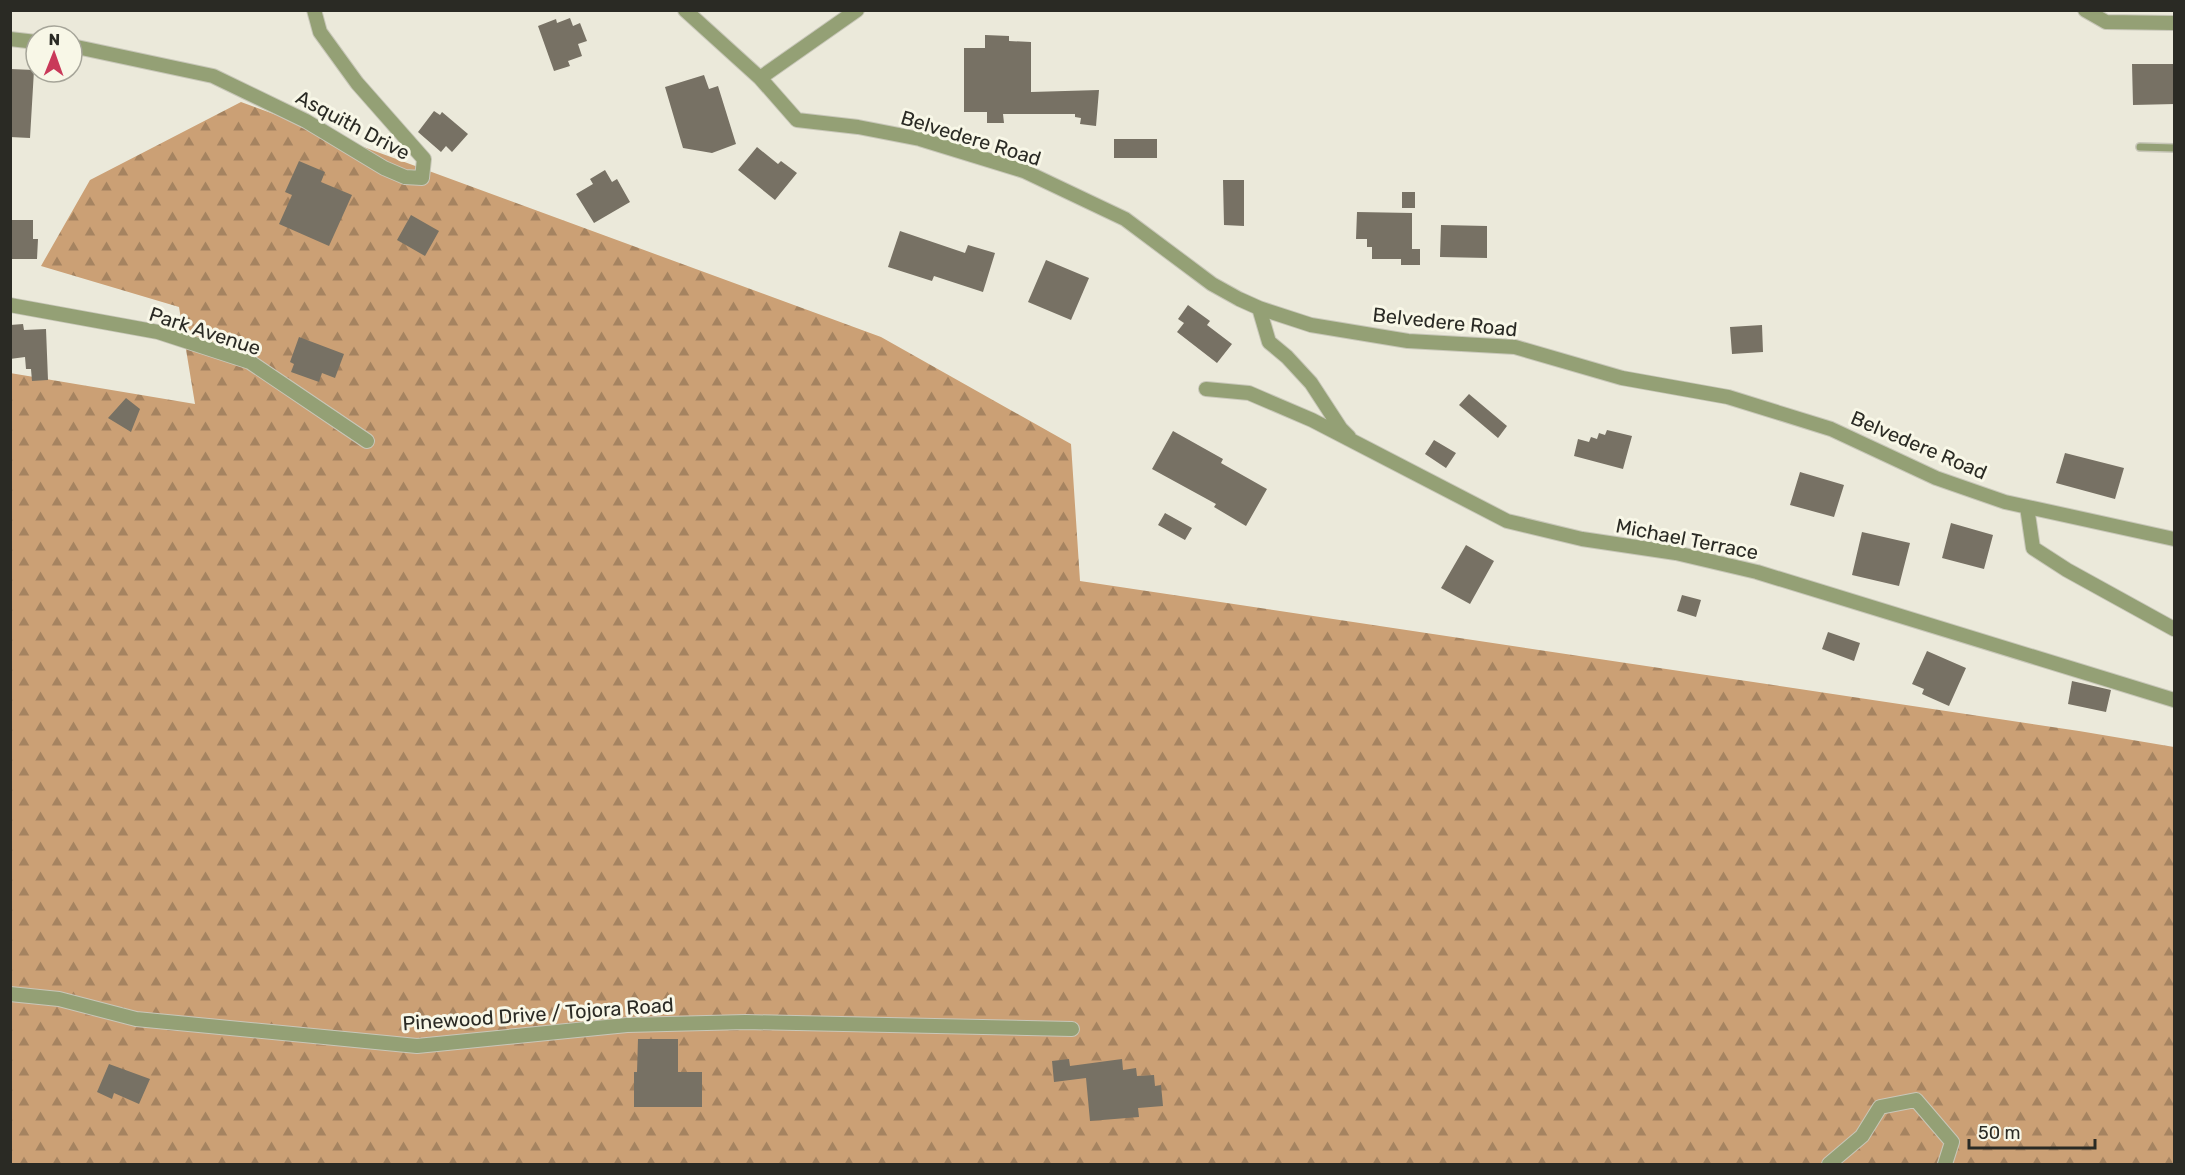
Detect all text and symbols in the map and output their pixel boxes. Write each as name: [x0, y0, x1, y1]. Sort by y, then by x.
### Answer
north arrow: [24, 24, 84, 84]
text: N: [48, 30, 60, 49]
street label: Asquith Drive: [292, 85, 414, 165]
street label: Belvedere Road: [898, 105, 1044, 171]
street label: Park Avenue: [146, 302, 264, 360]
street label: Belvedere Road: [1371, 302, 1519, 342]
street label: Belvedere Road: [1847, 406, 1991, 484]
street label: Michael Terrace: [1614, 513, 1760, 565]
street label: Pinewood Drive / Tojora Road: [402, 993, 674, 1035]
scale bar: [1969, 1112, 2095, 1150]
text: 50 m: [1978, 1122, 2021, 1144]

